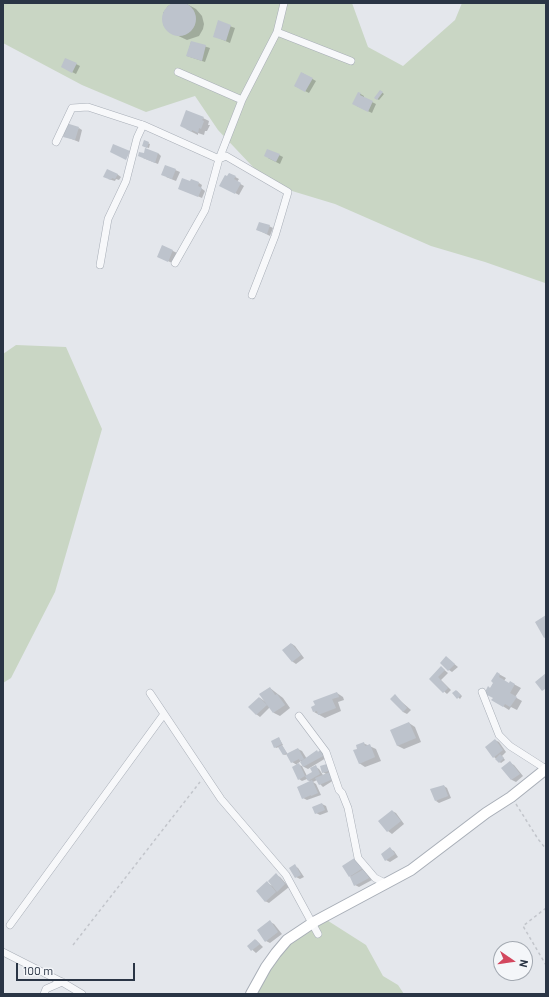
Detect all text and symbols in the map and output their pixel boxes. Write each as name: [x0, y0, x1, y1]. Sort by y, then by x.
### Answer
north arrow: [493, 941, 533, 981]
scale bar: [18, 955, 137, 981]
text: N: [517, 959, 531, 969]
text: 100 m: [23, 963, 53, 977]

